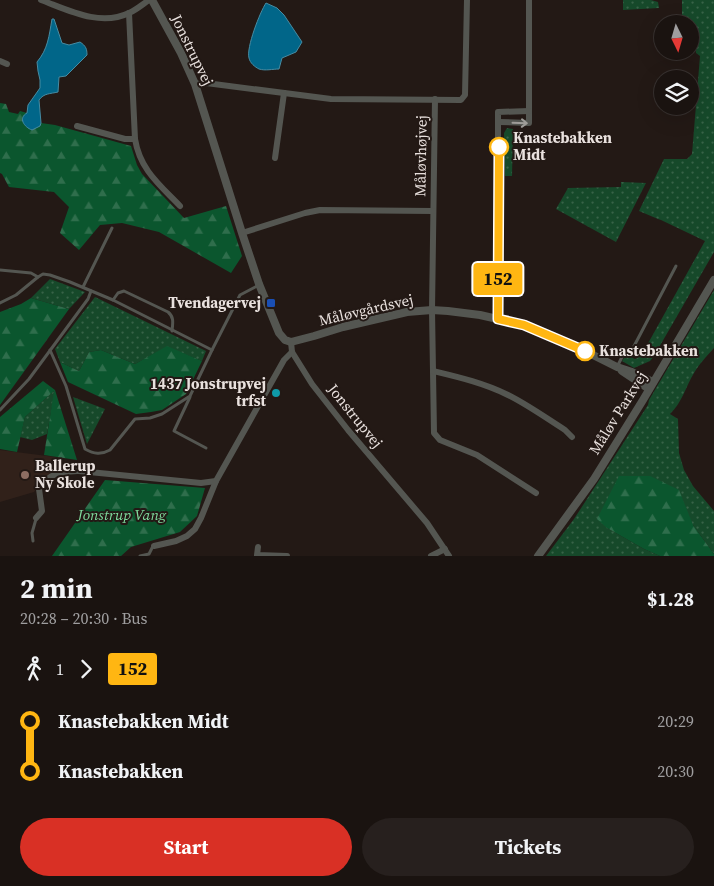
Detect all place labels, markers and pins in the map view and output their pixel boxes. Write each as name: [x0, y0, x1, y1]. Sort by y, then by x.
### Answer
place label: Knastebakken Midt: [513, 127, 612, 165]
marker: Knastebakken Midt: [489, 137, 509, 157]
place label: Tvendagervej: [168, 292, 261, 313]
marker: Tvendagervej: [265, 297, 277, 309]
place label: Knastebakken: [599, 340, 698, 361]
marker: Knastebakken: [575, 341, 595, 361]
place label: 1437 Jonstrupvej trfst: [150, 373, 267, 411]
marker: 1437 Jonstrupvej trfst: [270, 387, 282, 399]
place label: Ballerup Ny Skole: [35, 455, 95, 493]
marker: Ballerup Ny Skole: [19, 469, 31, 481]

